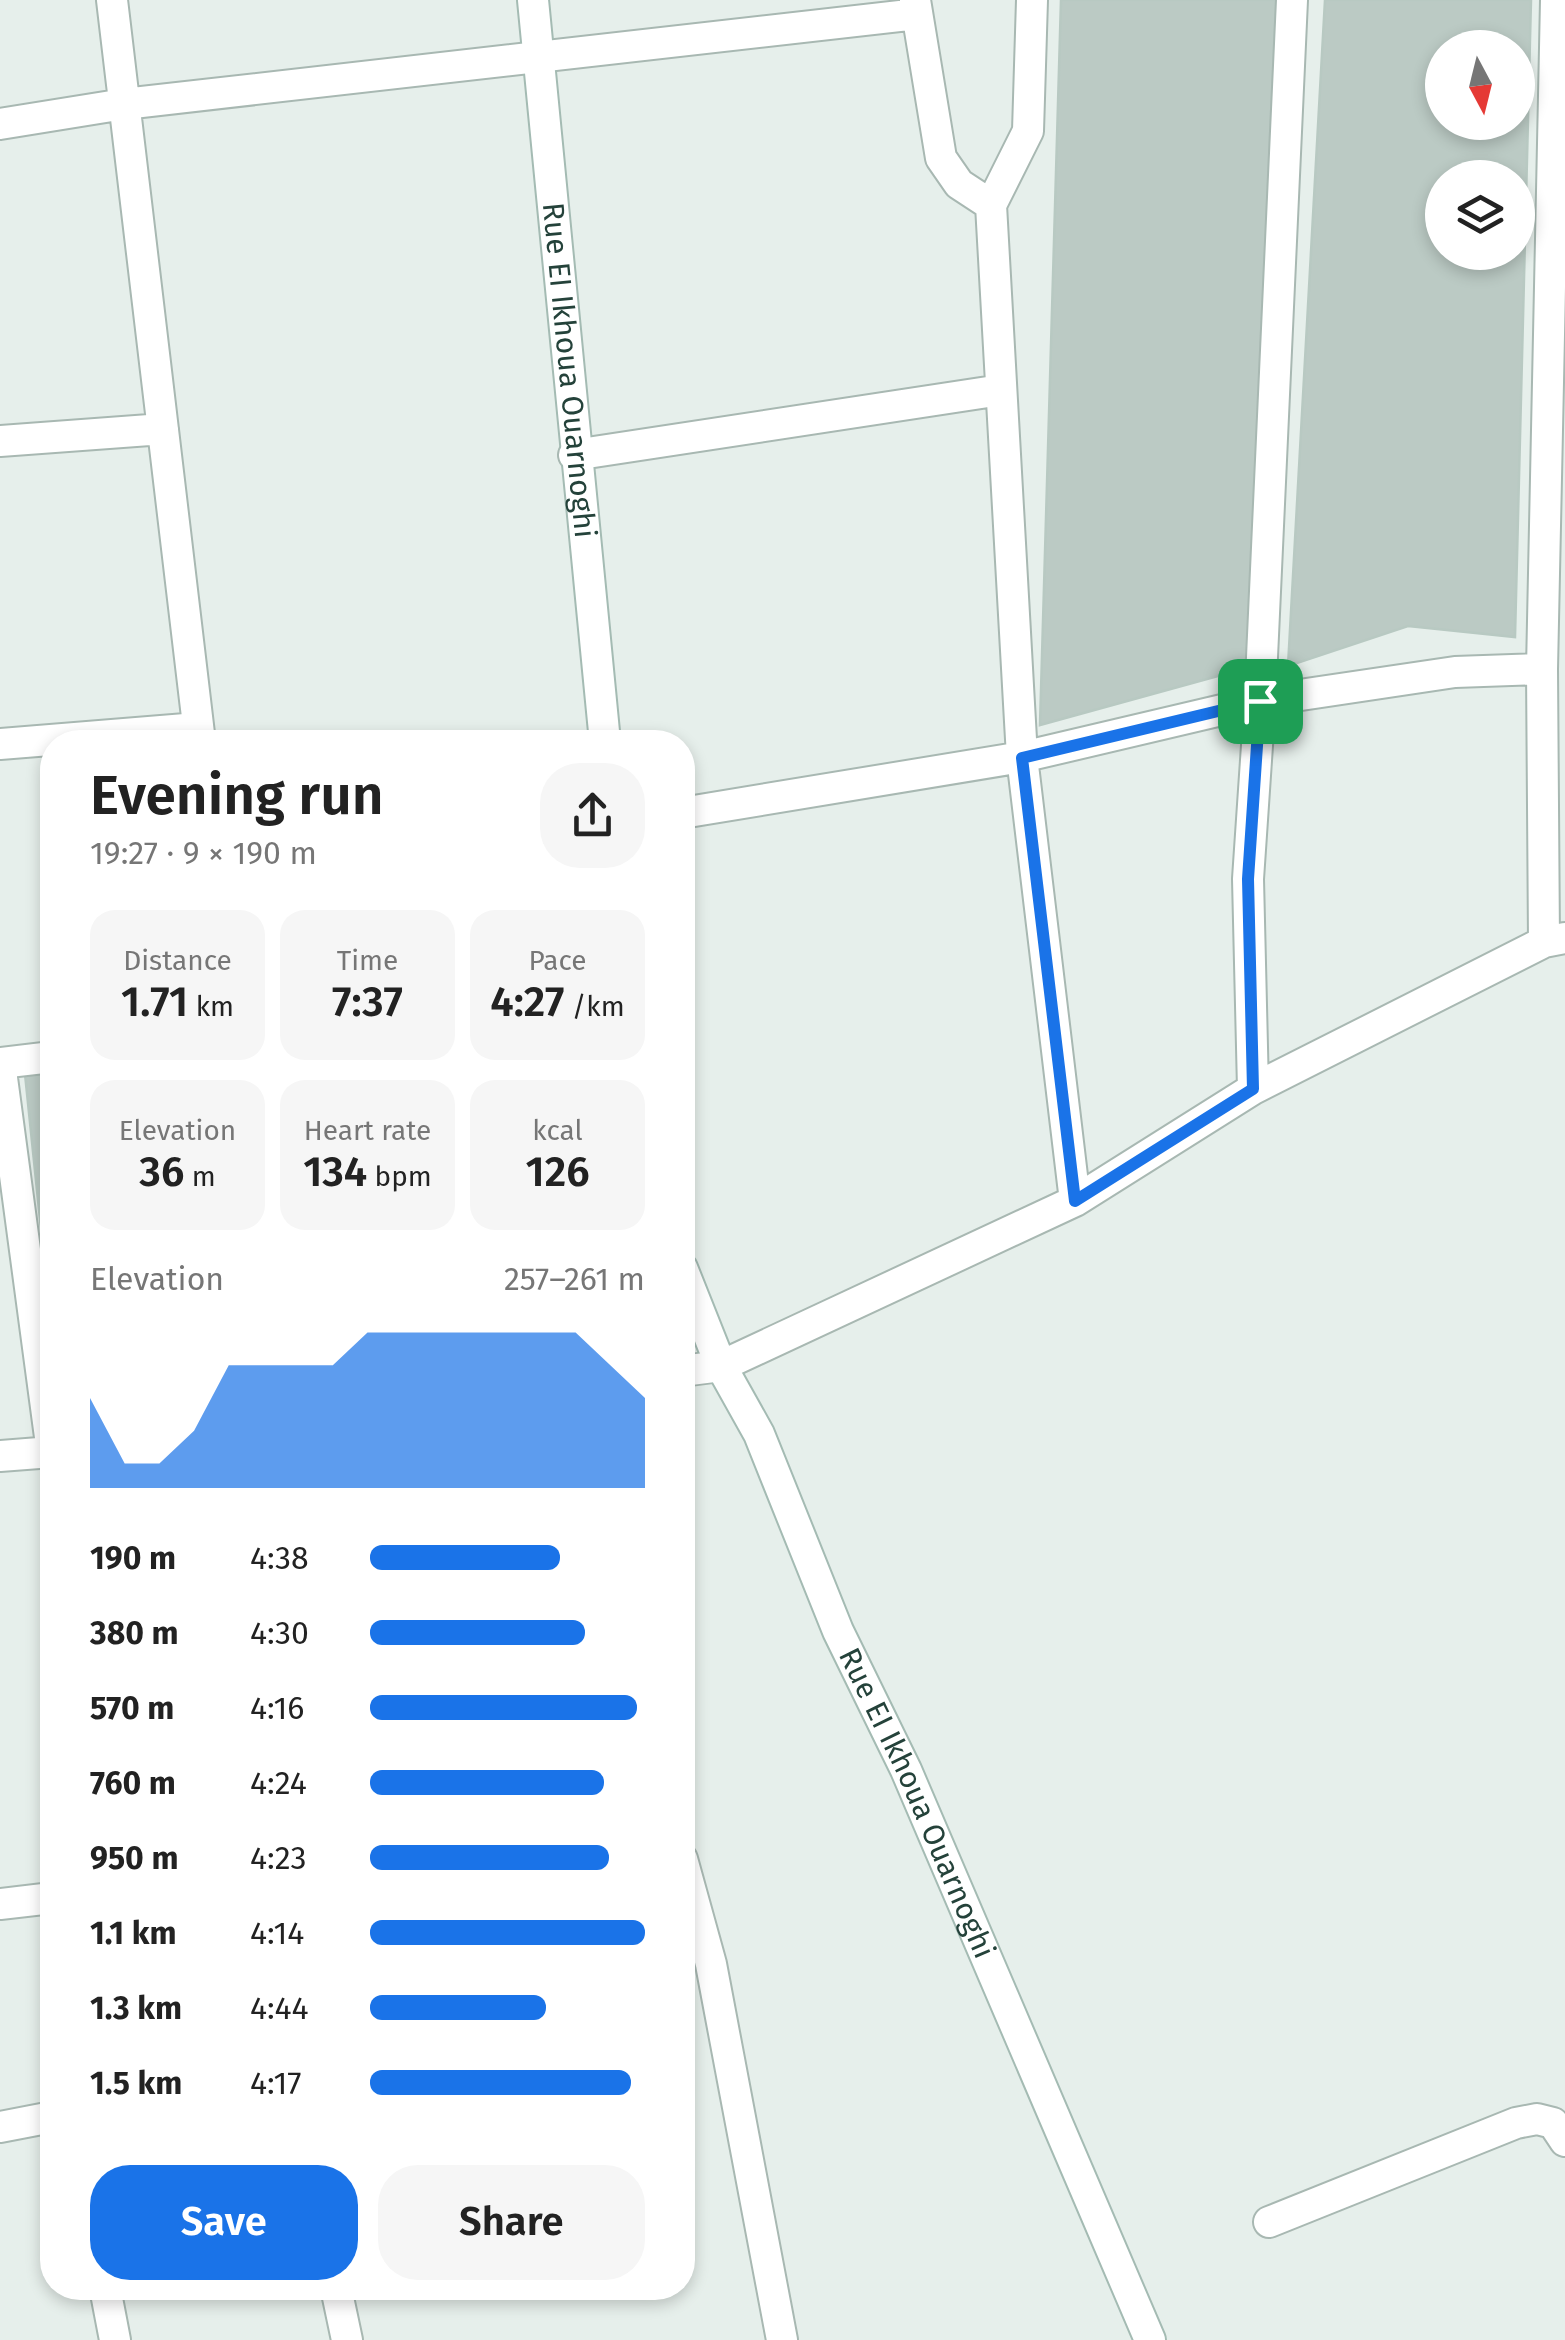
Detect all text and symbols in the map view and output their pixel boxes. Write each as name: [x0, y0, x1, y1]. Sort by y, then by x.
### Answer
north arrow: [1425, 30, 1535, 140]
map controls: [1425, 30, 1535, 270]
button: layers: [1425, 160, 1535, 270]
street label: Rue EI Ikhoua Ouarnoghi: [535, 201, 603, 540]
pin: [1218, 659, 1303, 744]
icon: arrive: [1233, 674, 1288, 729]
text: Evening run: [90, 763, 384, 829]
button: share: [540, 763, 645, 868]
text: 19:27 · 9 × 190 m: [90, 834, 317, 872]
text: Distance: [123, 944, 232, 977]
text: Time: [337, 944, 398, 977]
text: Pace: [528, 944, 587, 977]
text: 1.71: [121, 977, 188, 1027]
text: 7:37: [332, 977, 403, 1027]
text: 4:27: [490, 977, 564, 1027]
text: km: [188, 990, 234, 1023]
text: /km: [564, 990, 625, 1023]
text: Elevation: [119, 1114, 236, 1147]
text: Heart rate: [304, 1114, 431, 1147]
text: kcal: [532, 1114, 583, 1147]
text: 36: [139, 1147, 184, 1197]
text: 134: [303, 1147, 367, 1197]
text: 126: [525, 1147, 590, 1197]
text: m: [184, 1160, 216, 1193]
text: bpm: [367, 1160, 432, 1193]
text: Elevation: [90, 1260, 224, 1298]
text: 257–261 m: [504, 1260, 645, 1298]
text: 190 m: [90, 1539, 176, 1577]
text: 4:38: [250, 1539, 309, 1577]
text: 380 m: [90, 1614, 179, 1652]
text: 4:30: [250, 1614, 309, 1652]
street label: Rue EI Ikhoua Ouarnoghi: [831, 1642, 1002, 1964]
text: 570 m: [90, 1689, 174, 1727]
text: 4:16: [250, 1689, 304, 1727]
text: 760 m: [90, 1764, 176, 1802]
text: 4:24: [250, 1764, 307, 1802]
text: 950 m: [90, 1839, 178, 1877]
text: 4:23: [250, 1839, 306, 1877]
text: 1.1 km: [90, 1914, 176, 1952]
text: 4:14: [250, 1914, 304, 1952]
text: 1.3 km: [90, 1989, 182, 2027]
text: 4:44: [250, 1989, 309, 2027]
text: 1.5 km: [90, 2064, 182, 2102]
text: 4:17: [250, 2064, 302, 2102]
button: Save: [90, 2165, 358, 2280]
button: Share: [378, 2165, 645, 2280]

